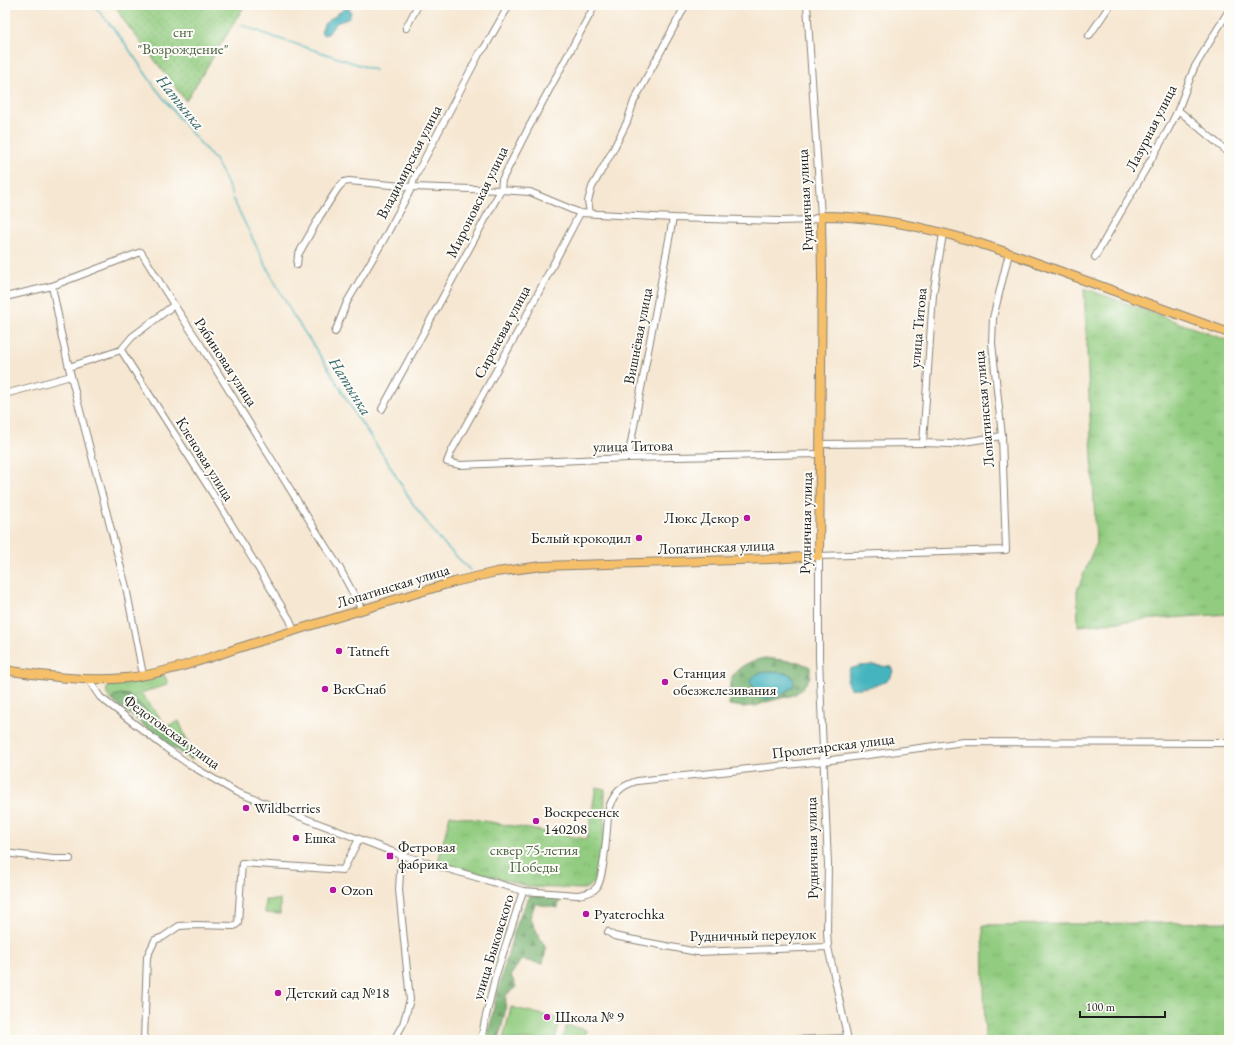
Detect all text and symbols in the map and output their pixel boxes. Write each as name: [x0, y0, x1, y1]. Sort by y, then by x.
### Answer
park label: снт "Возрождение": [137, 22, 229, 58]
water label: Натынка: [151, 70, 209, 134]
street label: Лазурная улица: [1121, 81, 1181, 174]
street label: Владимирская улица: [372, 102, 445, 222]
street label: Мироновская улица: [441, 143, 512, 261]
street label: Рудничная улица: [792, 148, 817, 252]
street label: Сиреневая улица: [469, 282, 534, 382]
street label: Вишнёвая улица: [619, 286, 656, 386]
street label: улица Титова: [905, 287, 930, 369]
street label: Рябиновая улица: [191, 314, 262, 410]
street label: Лопатинская улица: [969, 350, 998, 468]
water label: Натынка: [324, 352, 377, 420]
street label: Кленовая улица: [172, 413, 239, 504]
street label: улица Титова: [593, 435, 673, 456]
street label: Рудничная улица: [795, 472, 816, 574]
place label: Люкс Декор: [664, 508, 739, 527]
marker: Люкс Декор: [742, 513, 752, 523]
place label: Белый крокодил: [531, 528, 631, 547]
marker: Белый крокодил: [634, 533, 644, 543]
street label: Лопатинская улица: [657, 535, 775, 558]
street label: Лопатинская улица: [334, 559, 452, 612]
place label: Tatneft: [347, 641, 390, 660]
marker: Tatneft: [334, 646, 344, 656]
place label: Станция обезжелезивания: [673, 663, 777, 699]
marker: Станция обезжелезивания: [660, 677, 670, 687]
place label: ВскСнаб: [333, 679, 386, 698]
marker: ВскСнаб: [320, 684, 330, 694]
street label: Федотовская улица: [120, 690, 224, 773]
street label: Пролетарская улица: [770, 729, 896, 762]
street label: Рудничная улица: [801, 797, 822, 899]
place label: Wildberries: [254, 798, 320, 817]
place label: Воскресенск 140208: [544, 802, 619, 838]
marker: Wildberries: [241, 803, 251, 813]
marker: Воскресенск 140208: [531, 816, 541, 826]
place label: Ешка: [304, 828, 336, 847]
marker: Ешка: [291, 833, 301, 843]
place label: Фетровая фабрика: [398, 837, 456, 873]
park label: сквер 75-летия Победы: [490, 840, 578, 876]
marker: Фетровая фабрика: [385, 851, 395, 861]
place label: Ozon: [341, 880, 374, 899]
marker: Ozon: [328, 885, 338, 895]
street label: улица Быковского: [467, 892, 518, 1002]
place label: Pyaterochka: [594, 904, 664, 923]
marker: Pyaterochka: [581, 909, 591, 919]
street label: Рудничный переулок: [689, 924, 816, 945]
place label: Детский сад №18: [286, 983, 390, 1002]
marker: Детский сад №18: [273, 988, 283, 998]
scale bar: [1080, 993, 1165, 1019]
text: 100 m: [1086, 999, 1116, 1015]
place label: Школа № 9: [555, 1007, 624, 1026]
marker: Школа № 9: [542, 1012, 552, 1022]

